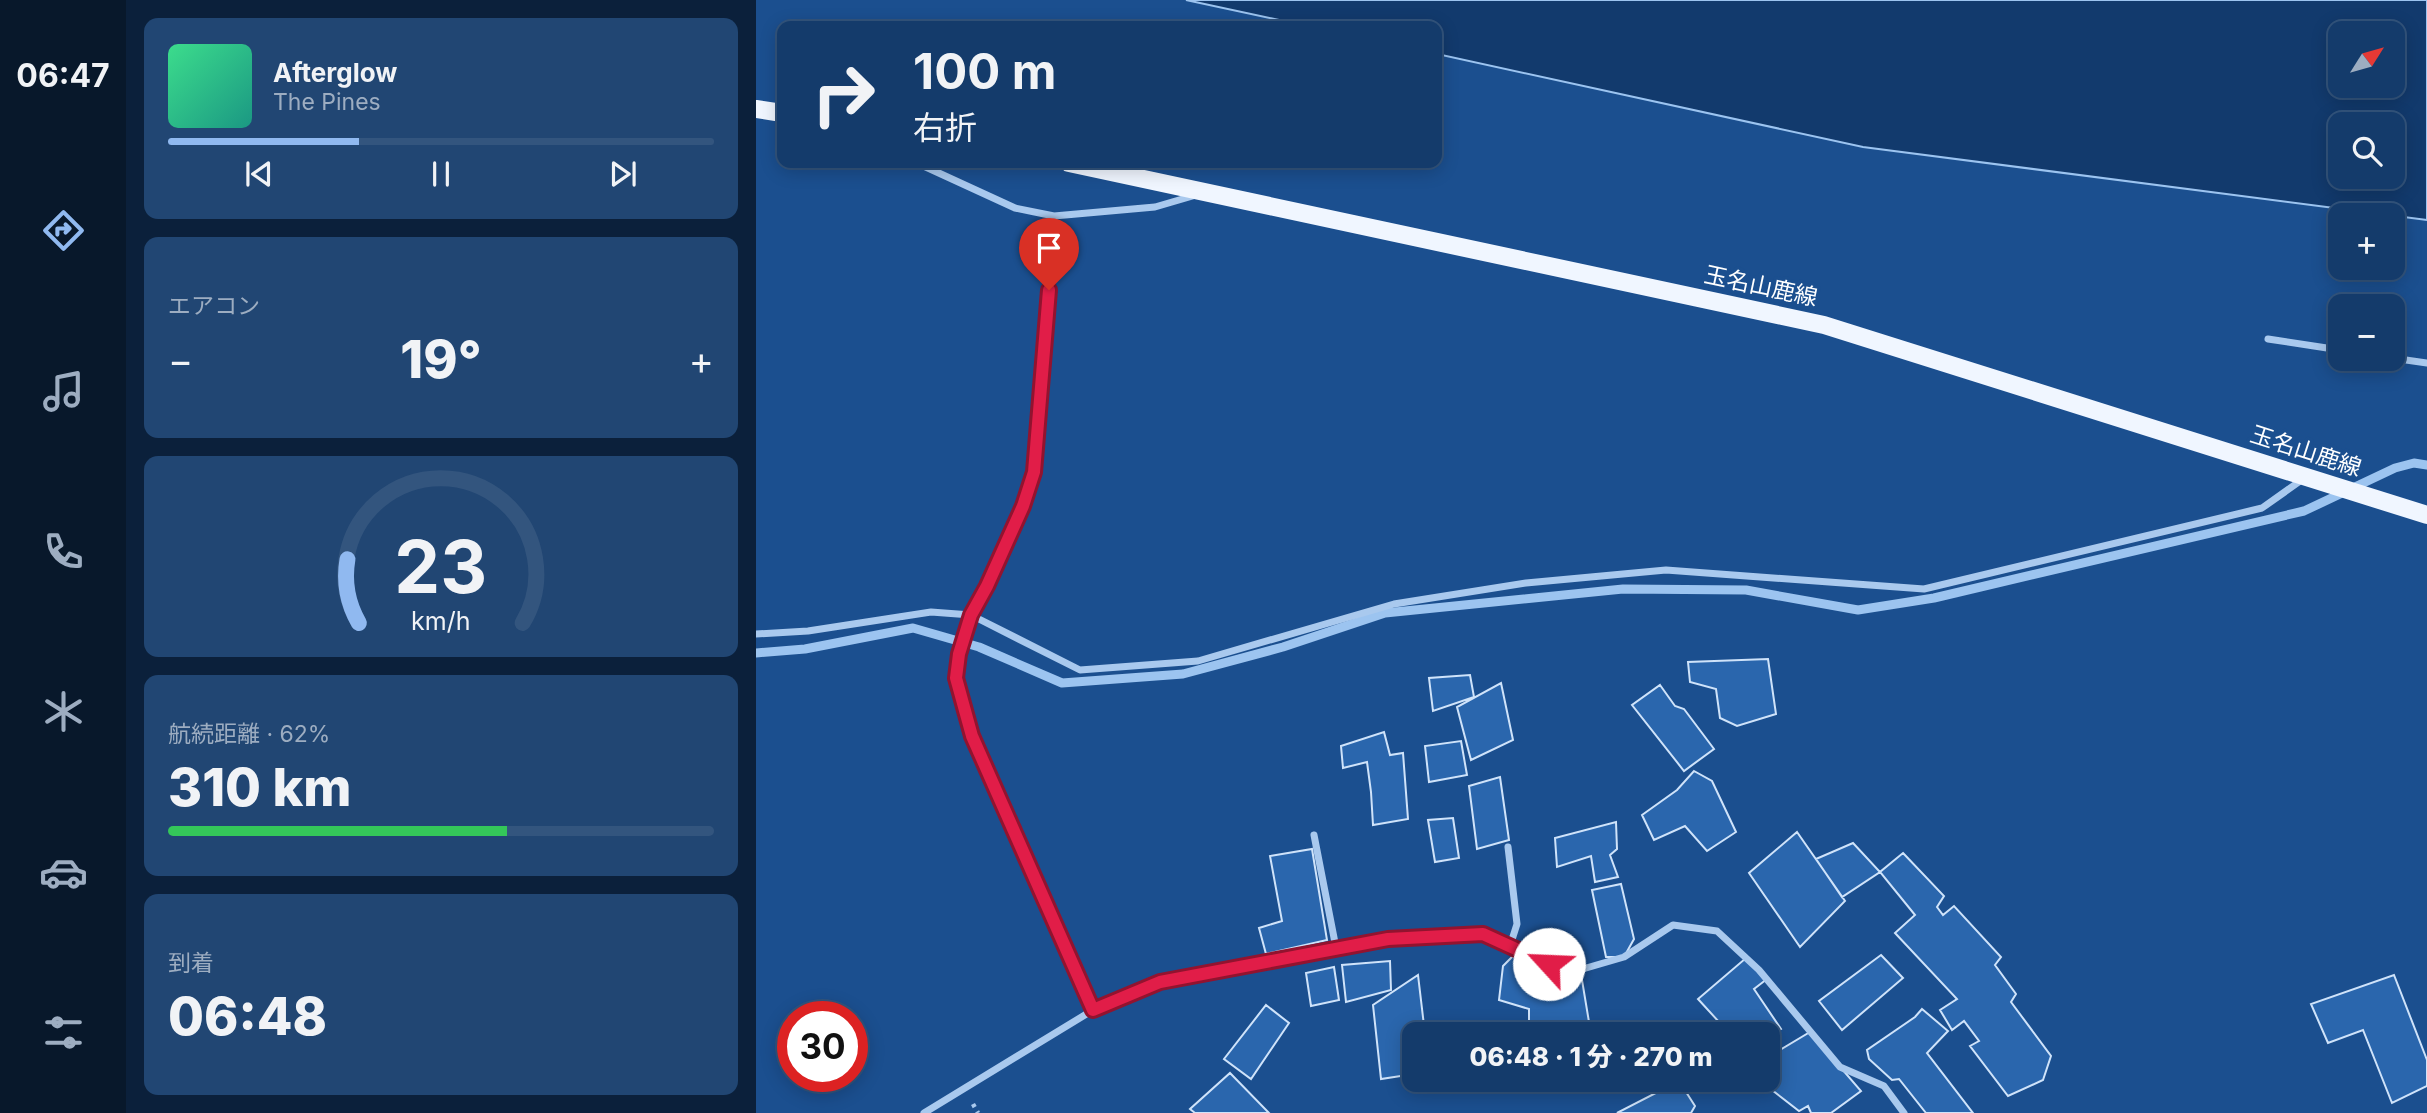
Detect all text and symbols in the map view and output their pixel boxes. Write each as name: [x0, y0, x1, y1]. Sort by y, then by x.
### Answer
north arrow: [2328, 21, 2404, 98]
map controls: [2328, 21, 2405, 371]
text: 100 m: [913, 42, 1057, 101]
icon: right: [798, 49, 889, 140]
text: 06:47: [16, 56, 110, 95]
text: Afterglow: [273, 57, 397, 88]
text: The Pines: [273, 88, 381, 116]
text: 右折: [913, 108, 977, 147]
button: search: [2328, 112, 2405, 189]
icon: previous: [240, 155, 278, 193]
icon: pause: [422, 155, 460, 193]
icon: next: [604, 155, 642, 193]
button: +: [2328, 203, 2405, 280]
icon: directions: [39, 206, 88, 255]
pin: [1019, 218, 1079, 290]
icon: arrive: [1030, 229, 1068, 267]
street label: 玉名山鹿線: [1702, 260, 1820, 312]
text: エアコン: [168, 292, 260, 320]
button: −: [2328, 294, 2405, 371]
text: 19°: [400, 328, 482, 391]
text: −: [168, 337, 193, 383]
text: +: [689, 337, 714, 383]
icon: music: [39, 367, 88, 416]
street label: 玉名山鹿線: [2247, 420, 2365, 482]
text: 23: [395, 522, 487, 611]
icon: phone: [39, 527, 88, 576]
text: km/h: [411, 605, 471, 635]
icon: climate: [39, 687, 88, 736]
text: 航続距離 · 62%: [168, 720, 330, 748]
text: 310 km: [168, 756, 352, 819]
icon: car: [39, 848, 88, 897]
position arrow: [1512, 927, 1586, 1001]
text: 到着: [168, 949, 214, 977]
text: 06:48: [168, 985, 327, 1048]
speed limit sign: 30: [777, 1001, 868, 1092]
icon: filters: [39, 1008, 88, 1057]
text: 06:48 · 1 分 · 270 m: [1469, 1041, 1713, 1072]

